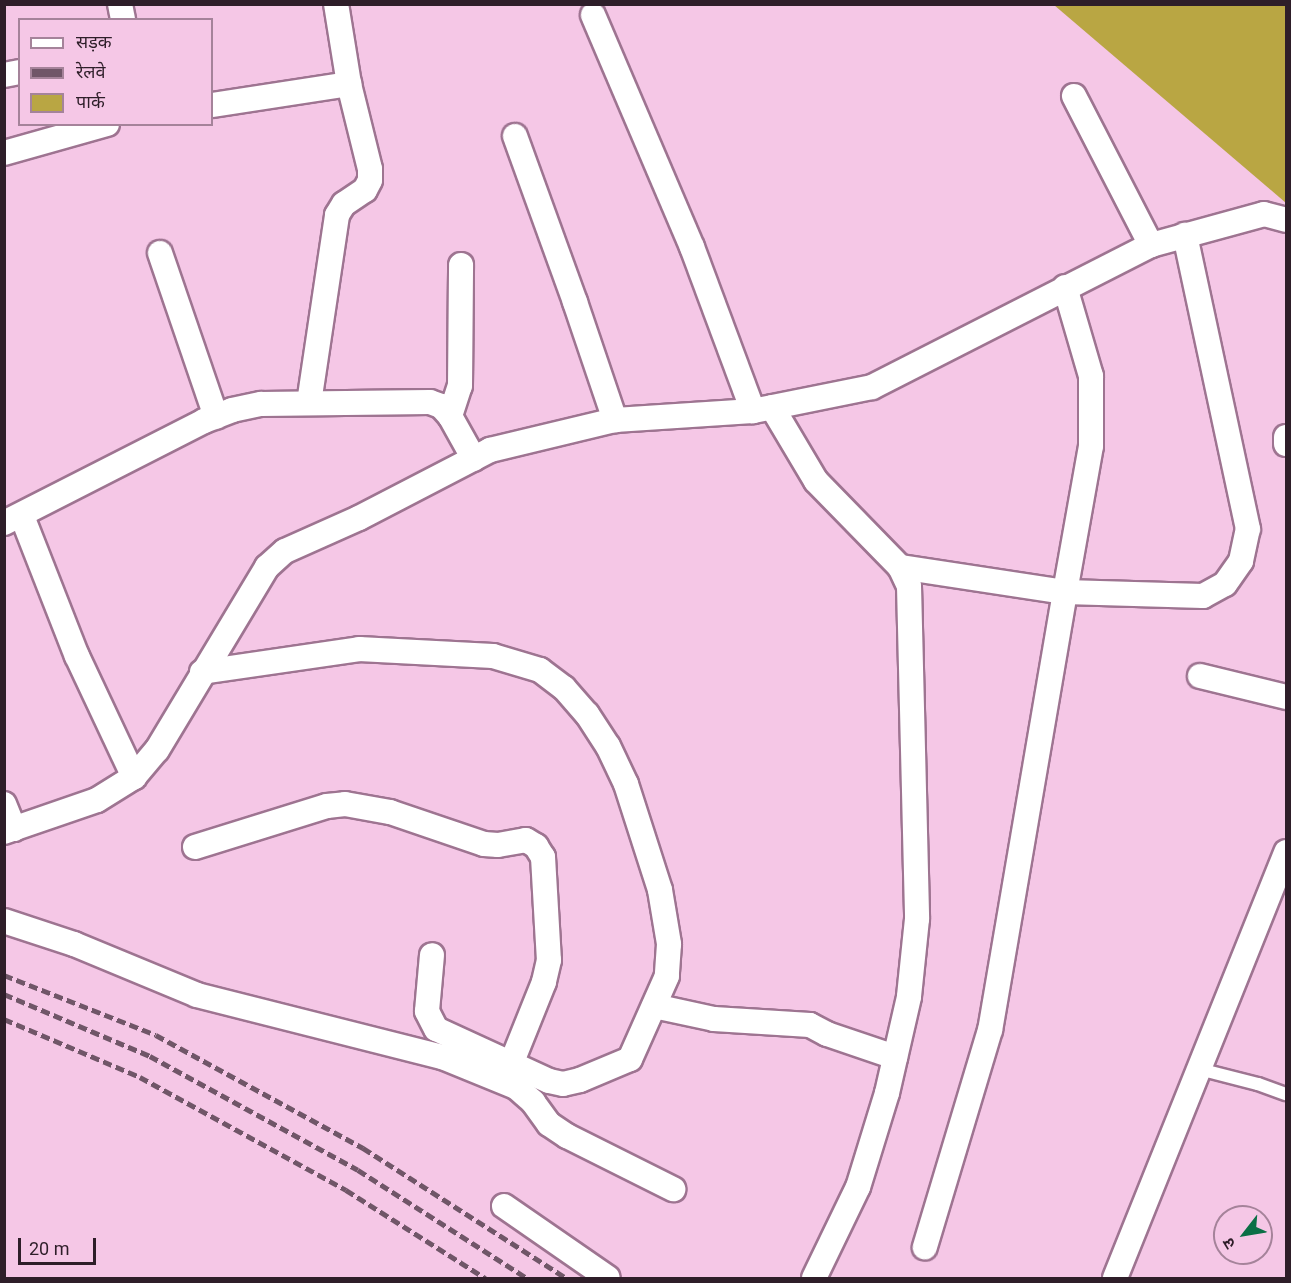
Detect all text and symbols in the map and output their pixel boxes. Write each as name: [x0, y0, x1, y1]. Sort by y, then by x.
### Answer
legend: [18, 18, 213, 126]
text: सड़क: [76, 31, 112, 52]
text: रेलवे: [76, 61, 106, 82]
text: पार्क: [76, 91, 105, 112]
north arrow: [1213, 1205, 1273, 1265]
scale bar: [21, 1226, 99, 1264]
text: उ: [1218, 1235, 1239, 1252]
text: 20 m: [29, 1238, 69, 1259]

